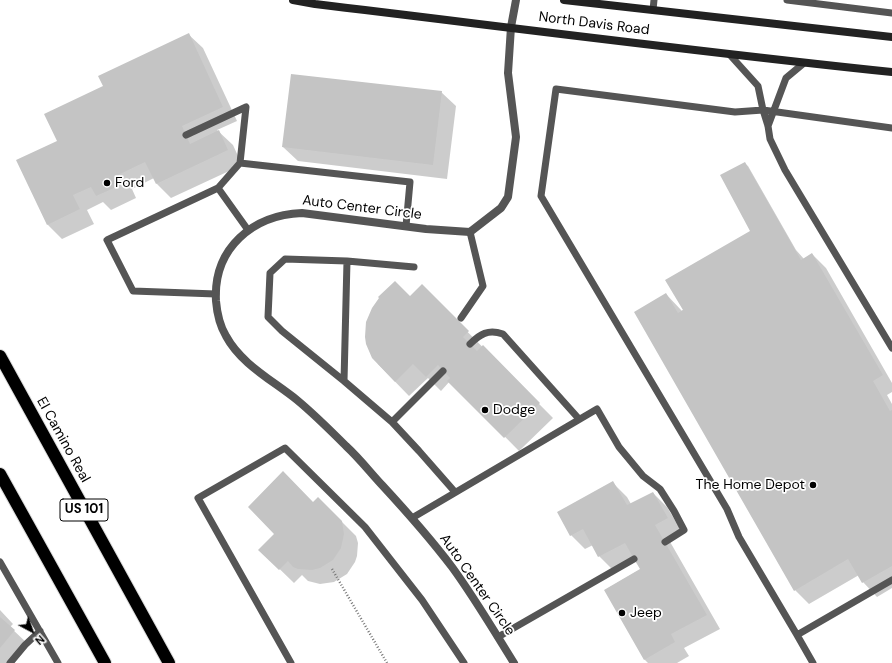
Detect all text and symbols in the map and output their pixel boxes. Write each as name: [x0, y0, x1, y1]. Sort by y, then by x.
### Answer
street label: North Davis Road: [538, 9, 650, 39]
place label: Ford: [115, 175, 144, 191]
marker: Ford: [102, 178, 112, 188]
street label: Auto Center Circle: [301, 192, 423, 224]
street label: El Camino Real: [33, 394, 93, 486]
place label: Dodge: [493, 402, 535, 418]
marker: Dodge: [480, 405, 490, 415]
place label: The Home Depot: [696, 477, 805, 493]
marker: The Home Depot: [808, 480, 818, 490]
road number: US 101: [60, 499, 108, 521]
street label: Auto Center Circle: [436, 531, 518, 639]
place label: Jeep: [630, 605, 662, 621]
marker: Jeep: [617, 608, 627, 618]
north arrow: [12, 611, 52, 651]
text: N: [32, 632, 47, 648]

